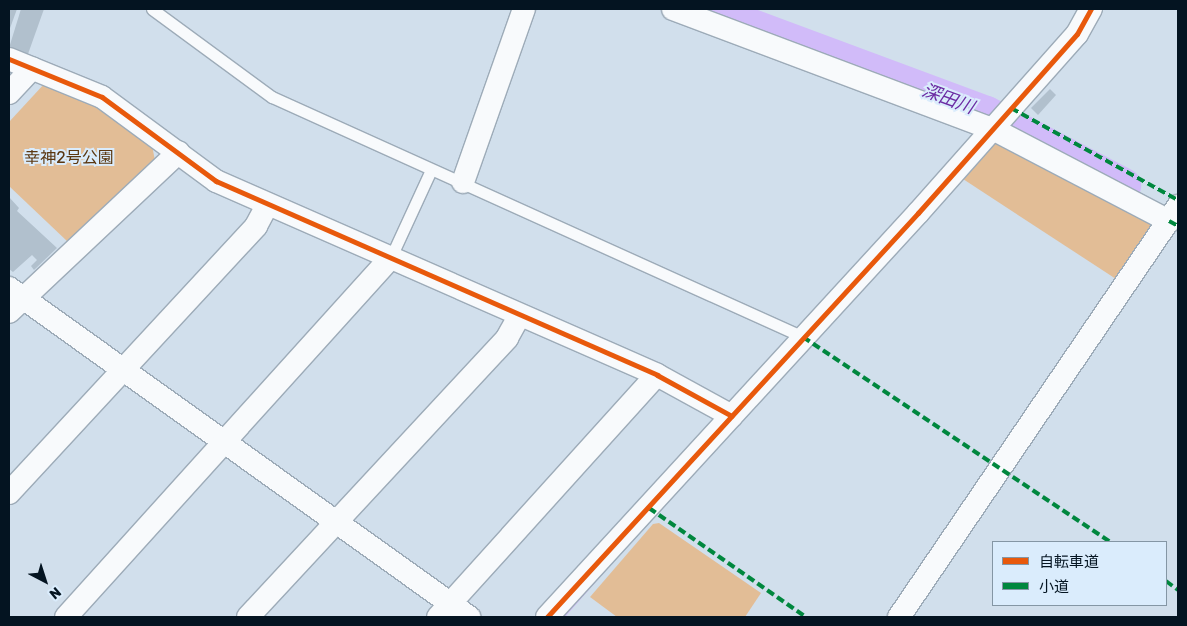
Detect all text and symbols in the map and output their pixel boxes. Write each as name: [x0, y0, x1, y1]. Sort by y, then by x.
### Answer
water label: 深田川: [919, 80, 977, 118]
park label: 幸神2号公園: [24, 148, 114, 168]
legend: [992, 541, 1167, 606]
text: 自転車道: [1039, 553, 1099, 571]
north arrow: [20, 556, 70, 606]
text: 小道: [1039, 578, 1069, 596]
text: N: [46, 583, 64, 603]

